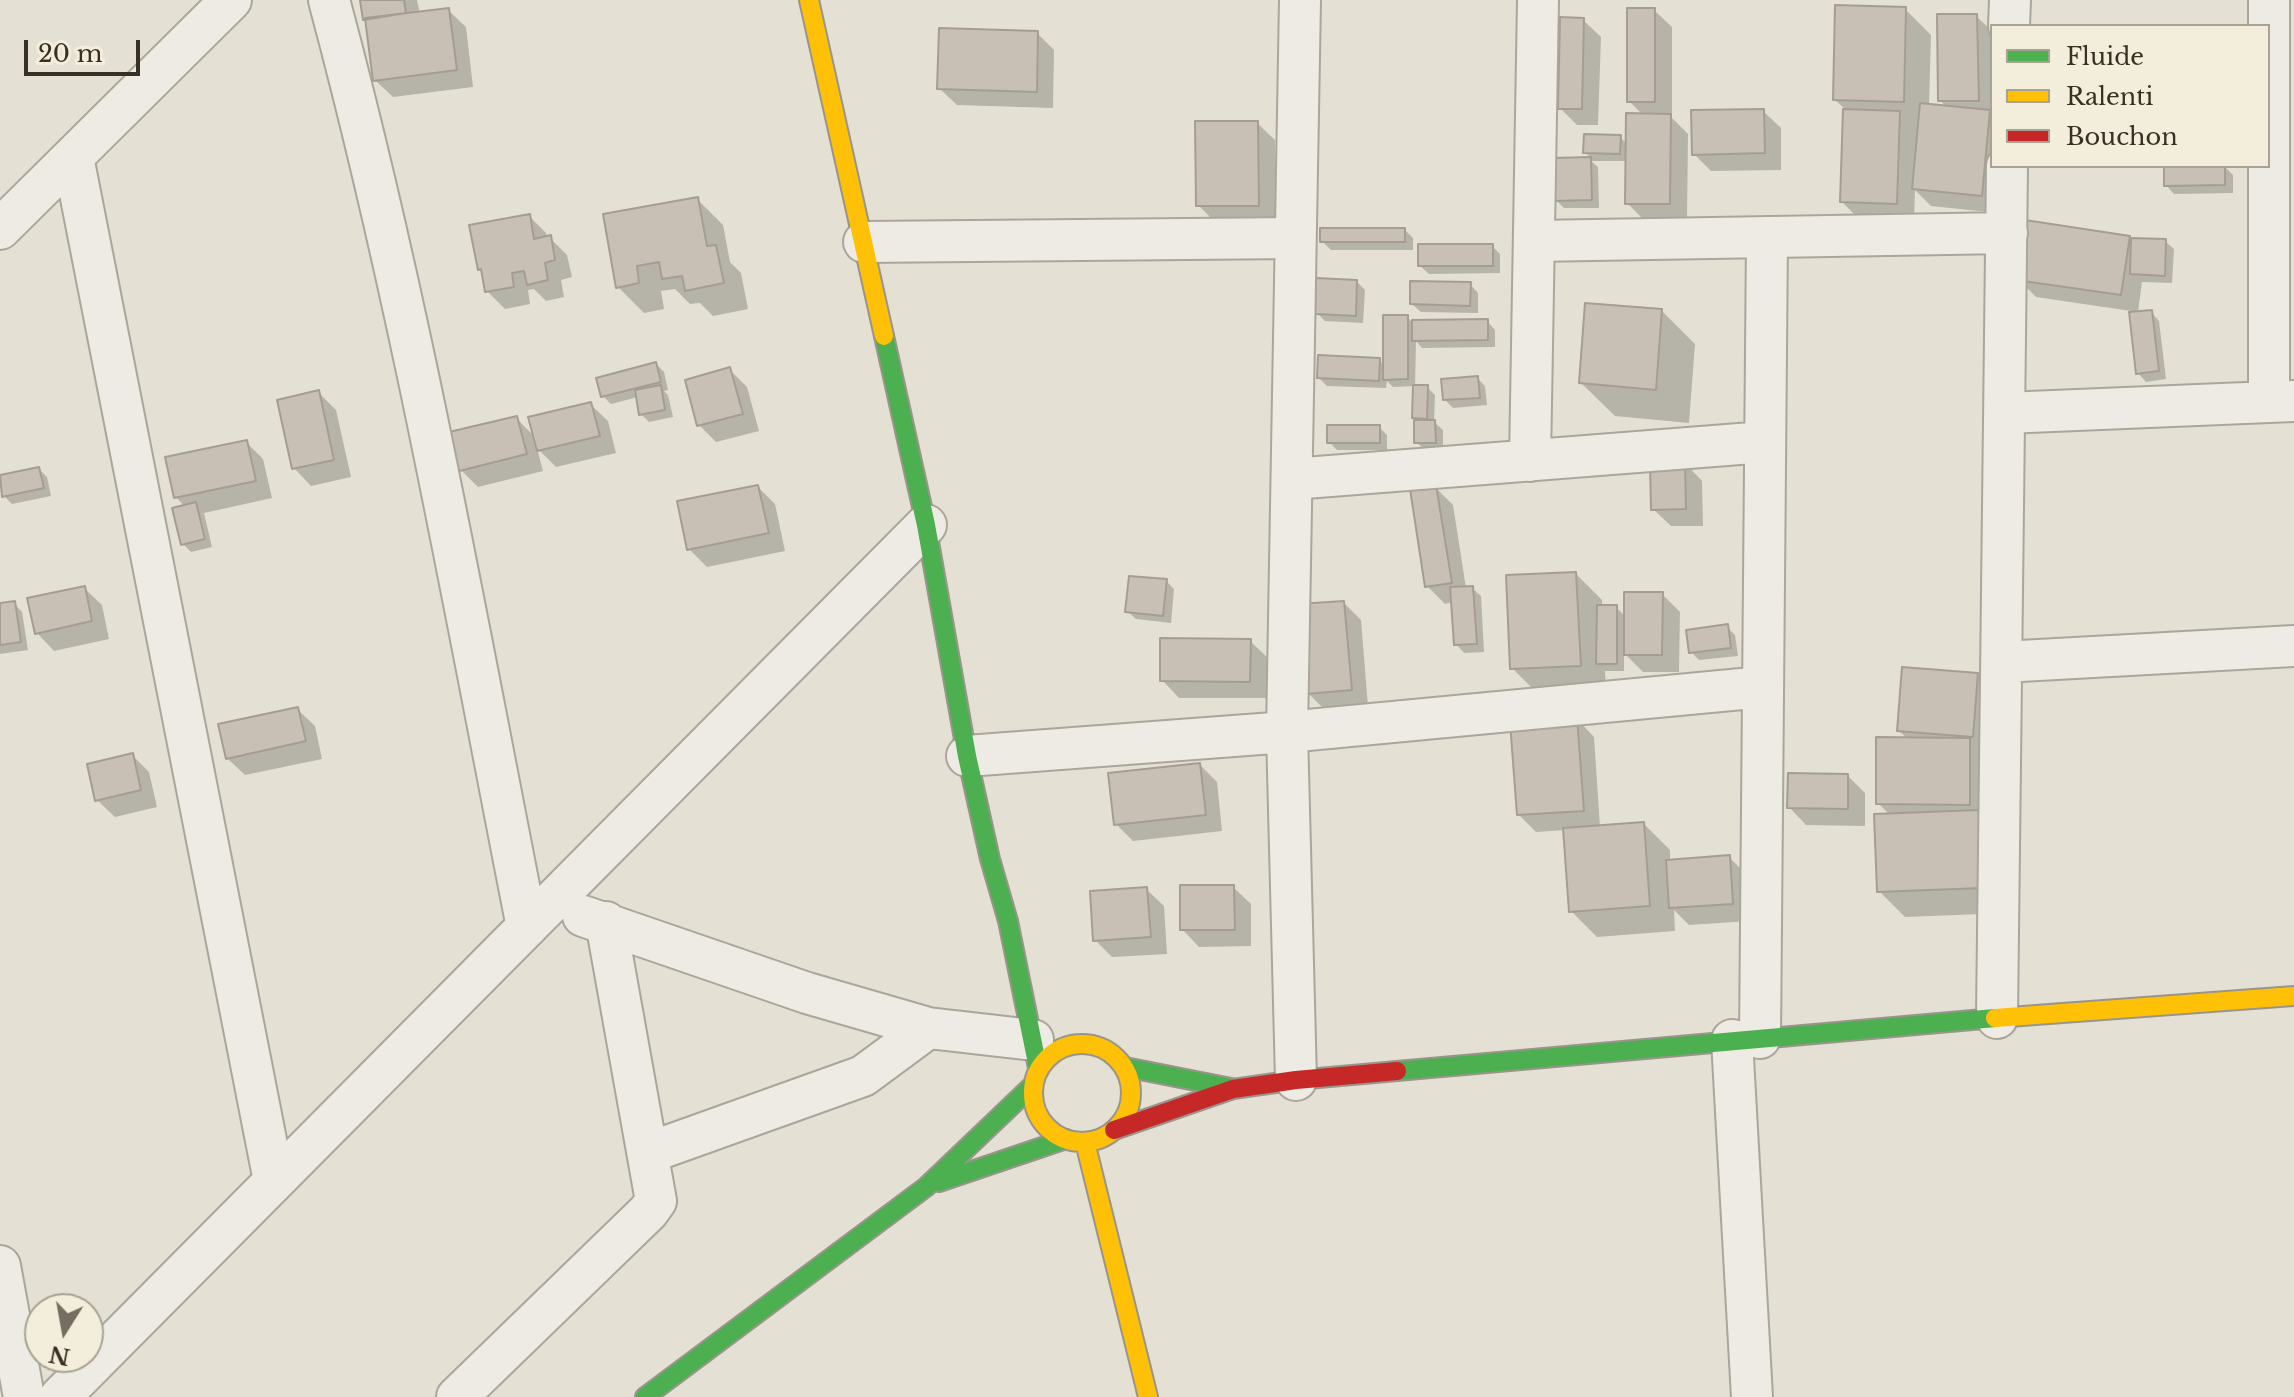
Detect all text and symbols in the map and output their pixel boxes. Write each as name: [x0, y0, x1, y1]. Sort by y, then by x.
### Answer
scale bar: [28, 24, 144, 74]
legend: [1990, 24, 2270, 168]
text: 20 m: [38, 39, 103, 68]
text: Fluide: [2066, 42, 2144, 71]
text: Ralenti: [2066, 82, 2154, 111]
text: Bouchon: [2066, 122, 2178, 151]
north arrow: [24, 1293, 104, 1373]
text: N: [47, 1340, 72, 1370]

